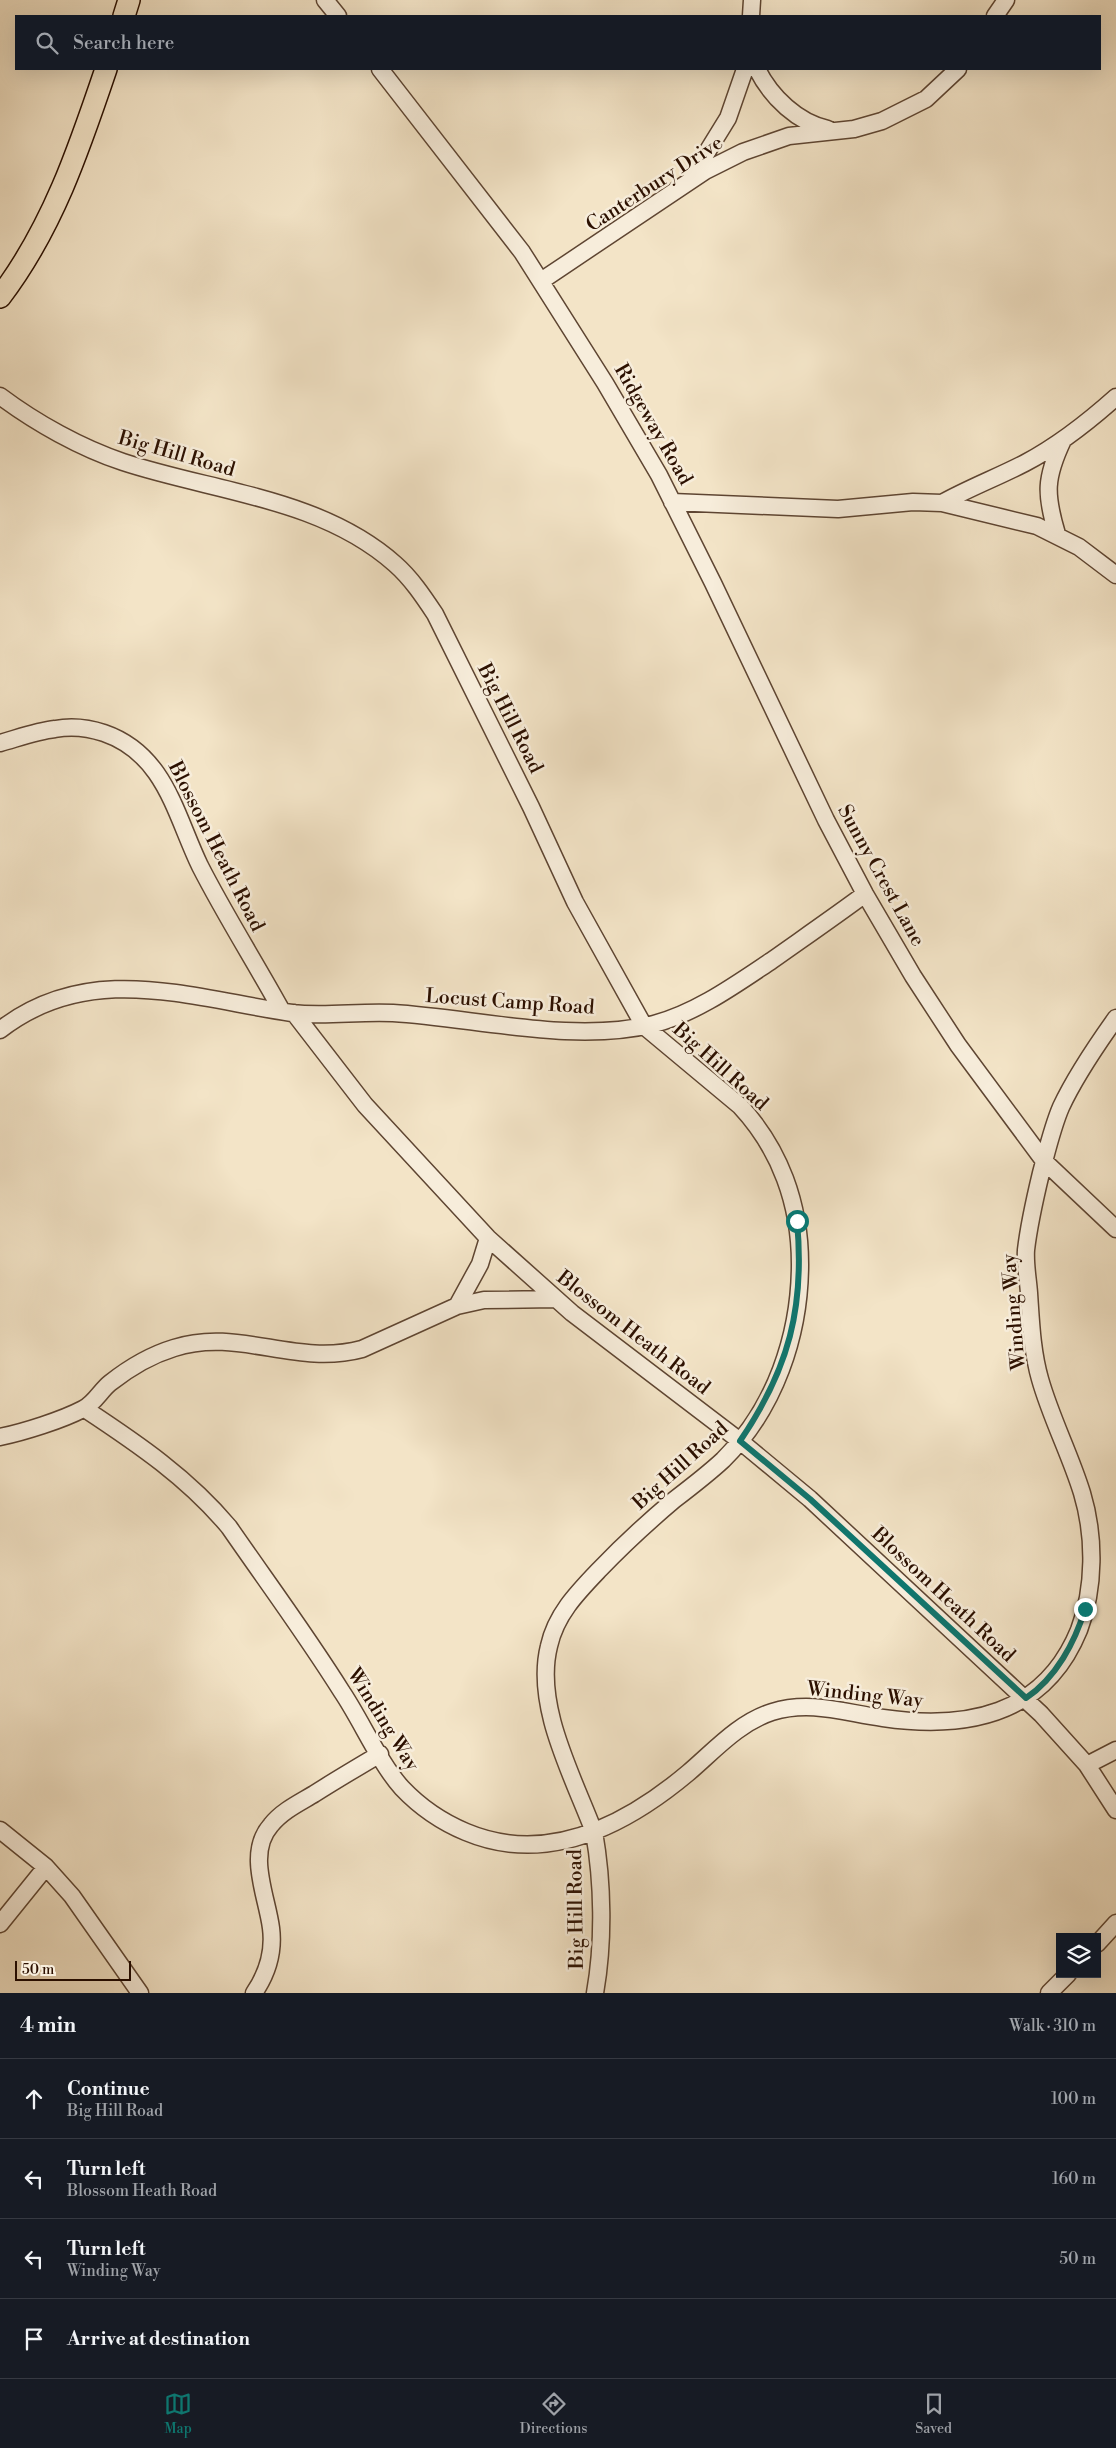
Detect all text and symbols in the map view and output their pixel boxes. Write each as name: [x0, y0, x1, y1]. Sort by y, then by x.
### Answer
search box: [15, 15, 1101, 70]
icon: search: [33, 29, 61, 57]
text: Search here: [73, 31, 174, 55]
street label: Canterbury Drive: [582, 131, 728, 238]
street label: Ridgeway Road: [608, 360, 698, 490]
street label: Big Hill Road: [114, 426, 238, 483]
street label: Big Hill Road: [471, 659, 548, 778]
street label: Blossom Heath Road: [161, 757, 270, 936]
street label: Sunny Crest Lane: [831, 800, 930, 951]
street label: Locust Camp Road: [424, 984, 596, 1021]
street label: Big Hill Road: [666, 1017, 773, 1117]
route start: [786, 1210, 809, 1233]
street label: Winding Way: [997, 1252, 1032, 1372]
street label: Blossom Heath Road: [551, 1265, 715, 1401]
street label: Big Hill Road: [627, 1416, 734, 1516]
street label: Blossom Heath Road: [865, 1521, 1021, 1669]
route end: [1074, 1598, 1097, 1621]
street label: Winding Way: [341, 1663, 424, 1776]
street label: Winding Way: [804, 1677, 925, 1714]
street label: Big Hill Road: [563, 1848, 590, 1970]
map controls: [1056, 1933, 1101, 1978]
button: layers: [1056, 1933, 1101, 1978]
scale bar: [15, 1958, 131, 1981]
text: 50 m: [22, 1961, 54, 1979]
text: 4 min: [20, 2013, 76, 2039]
text: Walk · 310 m: [1009, 2016, 1096, 2036]
text: Continue: [67, 2077, 150, 2101]
icon: ahead: [20, 2085, 48, 2113]
text: 100 m: [1051, 2089, 1096, 2109]
text: Big Hill Road: [67, 2101, 163, 2121]
text: Turn left: [67, 2157, 146, 2181]
icon: left: [20, 2165, 48, 2193]
text: 160 m: [1052, 2169, 1096, 2189]
text: Blossom Heath Road: [67, 2181, 217, 2201]
text: Turn left: [67, 2237, 146, 2261]
icon: left: [20, 2245, 48, 2273]
text: 50 m: [1059, 2249, 1096, 2269]
text: Winding Way: [67, 2261, 160, 2281]
icon: arrive: [20, 2325, 48, 2353]
text: Arrive at destination: [67, 2327, 250, 2351]
tab: Map: [164, 2390, 192, 2438]
tab: Directions: [520, 2390, 587, 2438]
tab: Saved: [915, 2390, 952, 2438]

